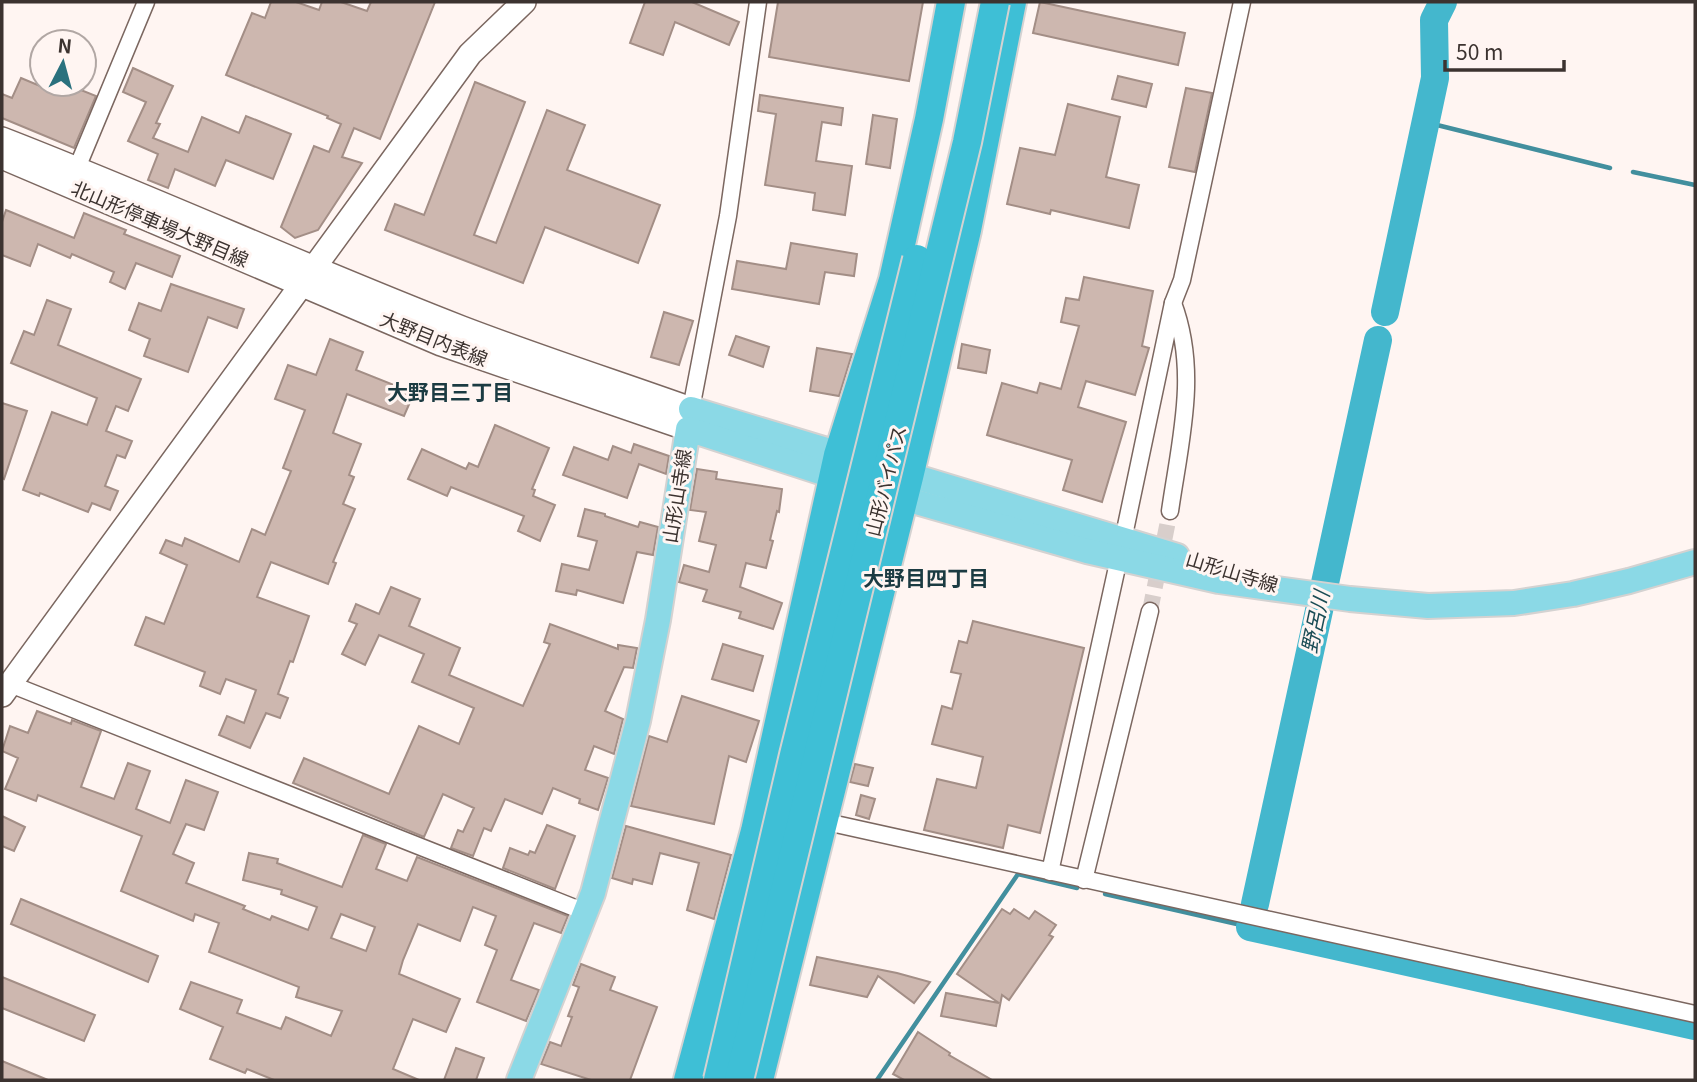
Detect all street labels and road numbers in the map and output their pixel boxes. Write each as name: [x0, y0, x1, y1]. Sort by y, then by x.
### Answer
street label: 北山形停車場大野目線: [68, 173, 253, 272]
street label: 大野目内表線: [377, 304, 492, 371]
street label: 山形バイパス: [858, 422, 911, 539]
street label: 山形山寺線: [655, 447, 696, 545]
street label: 山形山寺線: [1183, 544, 1282, 597]

